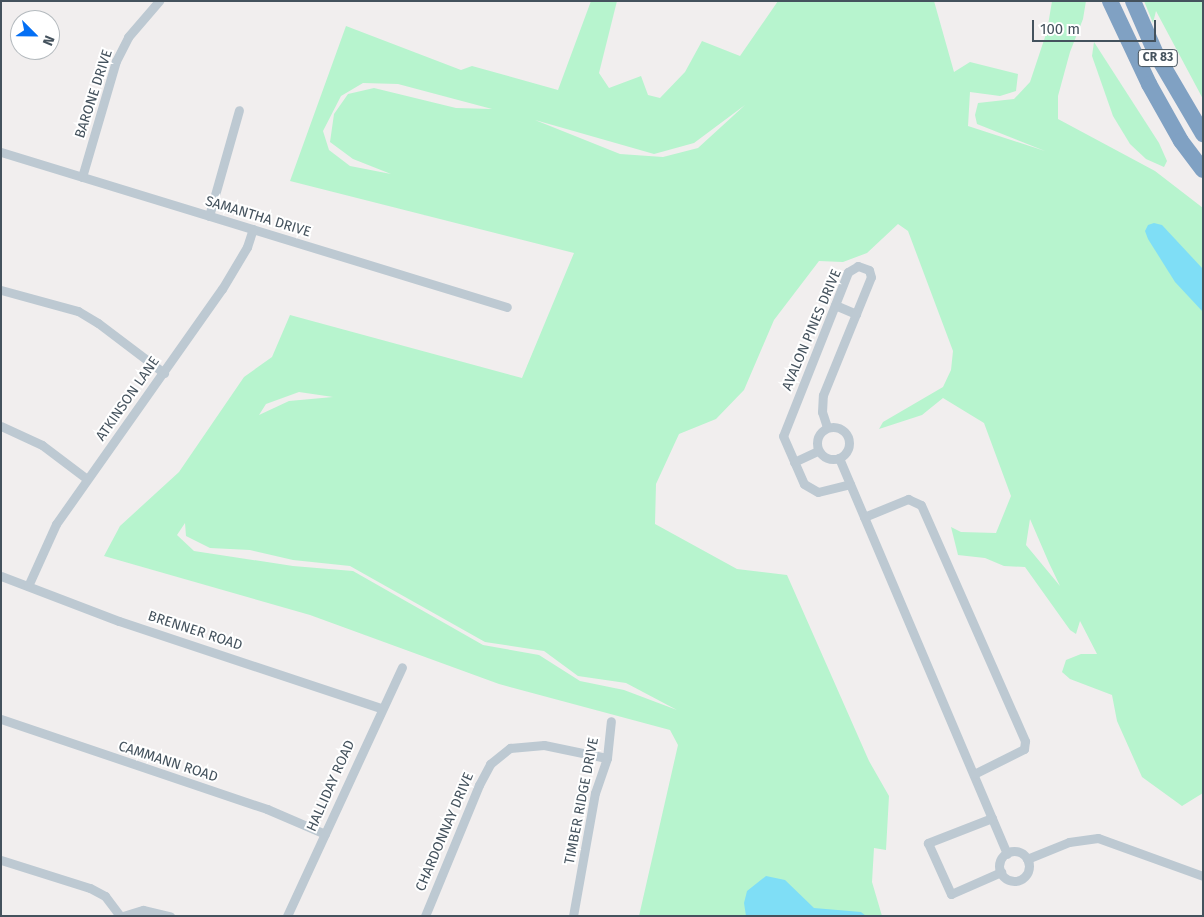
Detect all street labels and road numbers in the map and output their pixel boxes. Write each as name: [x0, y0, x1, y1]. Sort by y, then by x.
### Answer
street label: BARONE DRIVE: [72, 48, 116, 140]
road number: CR 83: [1137, 48, 1179, 68]
street label: SAMANTHA DRIVE: [203, 193, 313, 241]
street label: AVALON PINES DRIVE: [779, 267, 845, 393]
street label: ATKINSON LANE: [93, 354, 163, 444]
street label: BRENNER ROAD: [146, 608, 244, 654]
street label: TIMBER RIDGE DRIVE: [561, 736, 603, 866]
street label: CAMMANN ROAD: [116, 738, 220, 786]
street label: HALLIDAY ROAD: [303, 738, 359, 834]
street label: CHARDONNAY DRIVE: [412, 770, 478, 894]

